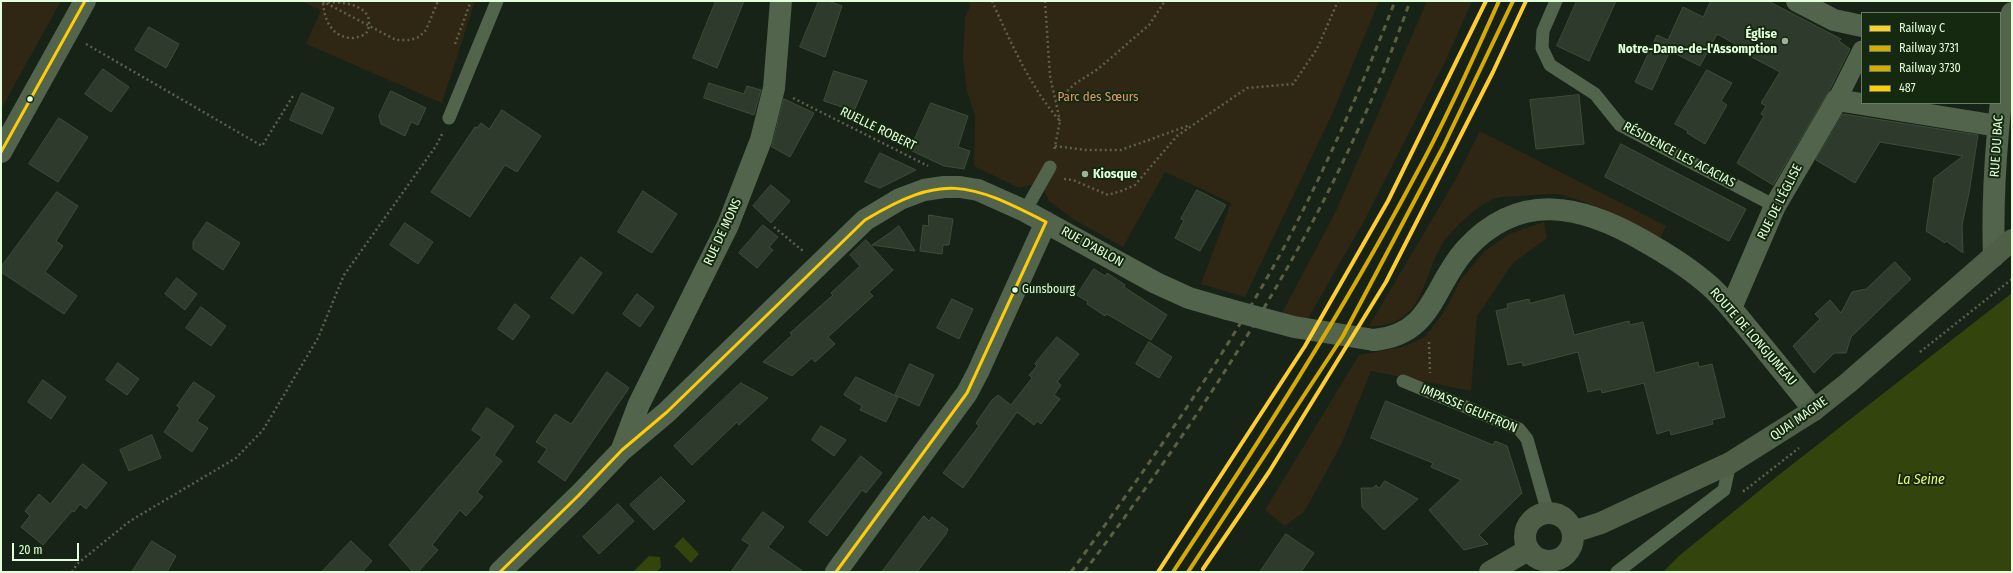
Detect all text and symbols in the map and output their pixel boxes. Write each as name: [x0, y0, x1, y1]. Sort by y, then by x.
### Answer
legend: [1861, 12, 2001, 104]
text: Railway C: [1899, 21, 1945, 35]
place label: Église Notre-Dame-de-l'Assomption: [1618, 26, 1777, 57]
marker: Église Notre-Dame-de-l'Assomption: [1780, 36, 1790, 46]
text: Railway 3731: [1899, 41, 1959, 55]
text: Railway 3730: [1899, 61, 1961, 75]
text: 487: [1899, 81, 1916, 95]
park label: Parc des Sœurs: [1057, 89, 1139, 105]
unlabelled marker: [25, 94, 35, 104]
street label: RUELLE ROBERT: [837, 104, 919, 154]
street label: RUE DU BAC: [1987, 114, 2007, 178]
street label: RÉSIDENCE LES ACACIAS: [1620, 119, 1738, 191]
street label: RUE DE L'ÉGLISE: [1754, 162, 1806, 242]
place label: Kiosque: [1093, 166, 1137, 182]
marker: Kiosque: [1080, 169, 1090, 179]
street label: RUE DE MONS: [701, 196, 745, 268]
street label: RUE D'ABLON: [1058, 224, 1126, 270]
place label: Gunsbourg: [1022, 283, 1075, 297]
marker: Gunsbourg: [1010, 285, 1020, 295]
street label: ROUTE DE LONGJUMEAU: [1706, 285, 1800, 389]
street label: IMPASSE GEUFFRON: [1419, 382, 1519, 436]
street label: QUAI MAGNE: [1767, 394, 1831, 444]
water label: La Seine: [1897, 472, 1945, 488]
scale bar: [14, 535, 81, 561]
text: 20 m: [19, 543, 43, 557]

